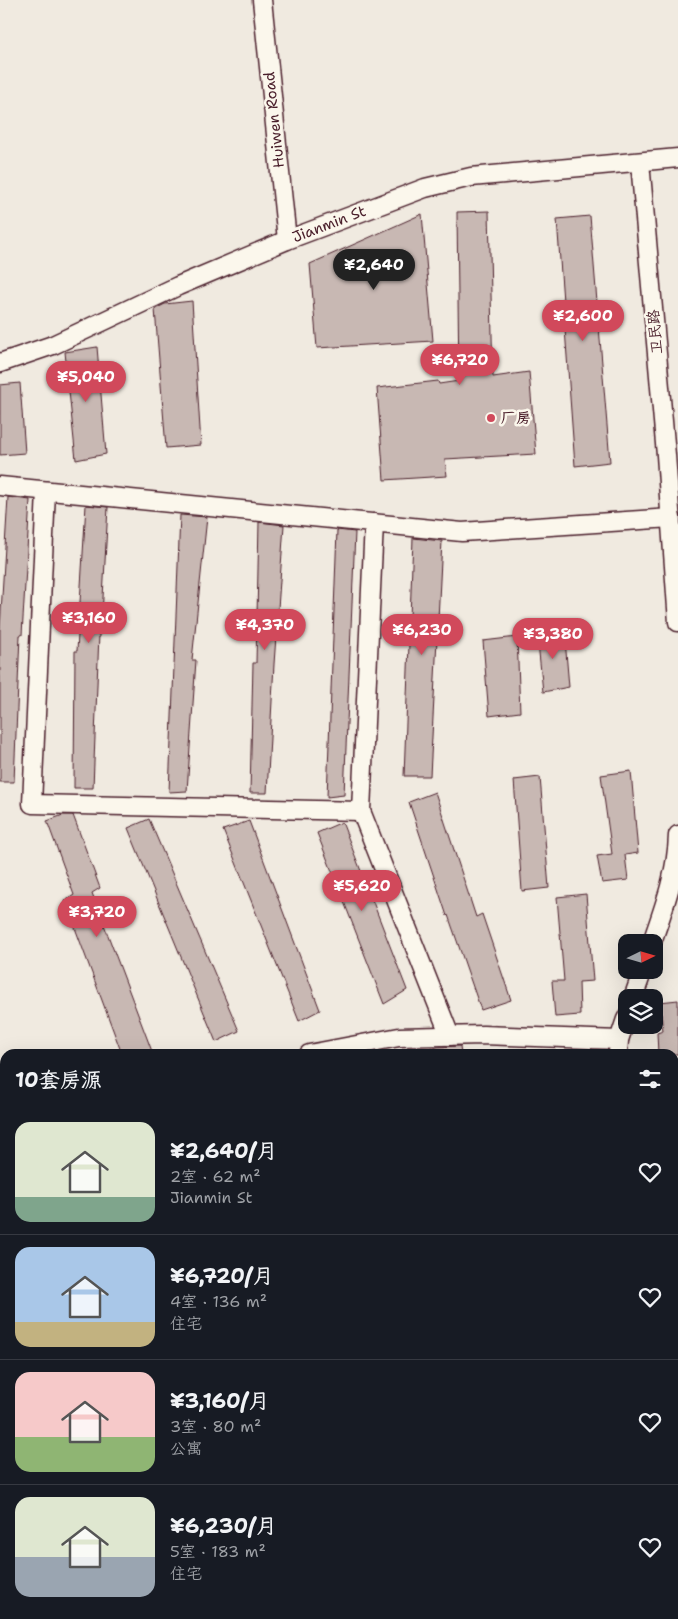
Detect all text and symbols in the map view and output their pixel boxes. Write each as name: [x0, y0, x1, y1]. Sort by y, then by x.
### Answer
street label: Huiwen Road: [259, 70, 289, 169]
street label: Jianmin St: [289, 201, 369, 247]
pin: ¥2,640: [333, 248, 415, 291]
text: ¥2,640: [344, 254, 404, 275]
pin: ¥2,600: [542, 300, 624, 342]
text: ¥2,600: [553, 305, 613, 326]
street label: 卫民路: [643, 309, 667, 355]
pin: ¥6,720: [419, 344, 501, 386]
text: ¥6,720: [431, 349, 489, 370]
pin: ¥5,040: [45, 360, 127, 403]
text: ¥5,040: [57, 366, 115, 387]
place label: 厂房: [501, 408, 531, 428]
marker: 厂房: [485, 412, 497, 424]
pin: ¥3,160: [48, 602, 130, 644]
text: ¥3,160: [62, 607, 116, 628]
pin: ¥4,370: [224, 608, 306, 651]
text: ¥4,370: [236, 614, 294, 635]
pin: ¥6,230: [381, 614, 463, 656]
pin: ¥3,380: [512, 618, 594, 660]
text: ¥6,230: [392, 619, 452, 640]
text: ¥3,380: [523, 623, 583, 644]
pin: ¥5,620: [321, 870, 403, 912]
text: ¥5,620: [333, 875, 391, 896]
pin: ¥3,720: [56, 896, 138, 938]
text: ¥3,720: [69, 901, 125, 922]
north arrow: [618, 934, 662, 979]
map controls: [618, 934, 663, 1034]
button: layers: [618, 989, 663, 1034]
icon: filters: [636, 1065, 664, 1093]
text: 10套房源: [15, 1066, 102, 1094]
text: ¥2,640/月: [170, 1137, 278, 1165]
icon: home: [55, 1142, 115, 1202]
icon: heart: [636, 1158, 664, 1186]
text: 2室 · 62 m²: [170, 1166, 261, 1187]
text: Jianmin St: [170, 1187, 253, 1208]
text: ¥6,720/月: [170, 1262, 274, 1290]
icon: home: [55, 1267, 115, 1327]
icon: heart: [636, 1283, 664, 1311]
text: 4室 · 136 m²: [170, 1291, 267, 1312]
text: 住宅: [170, 1313, 202, 1334]
text: ¥3,160/月: [170, 1387, 270, 1415]
icon: home: [55, 1392, 115, 1452]
icon: heart: [636, 1408, 664, 1436]
text: 3室 · 80 m²: [170, 1416, 261, 1437]
text: 公寓: [170, 1438, 202, 1459]
text: ¥6,230/月: [170, 1512, 277, 1540]
icon: home: [55, 1517, 115, 1577]
icon: heart: [636, 1533, 664, 1561]
text: 5室 · 183 m²: [170, 1541, 266, 1562]
text: 住宅: [170, 1563, 202, 1584]

